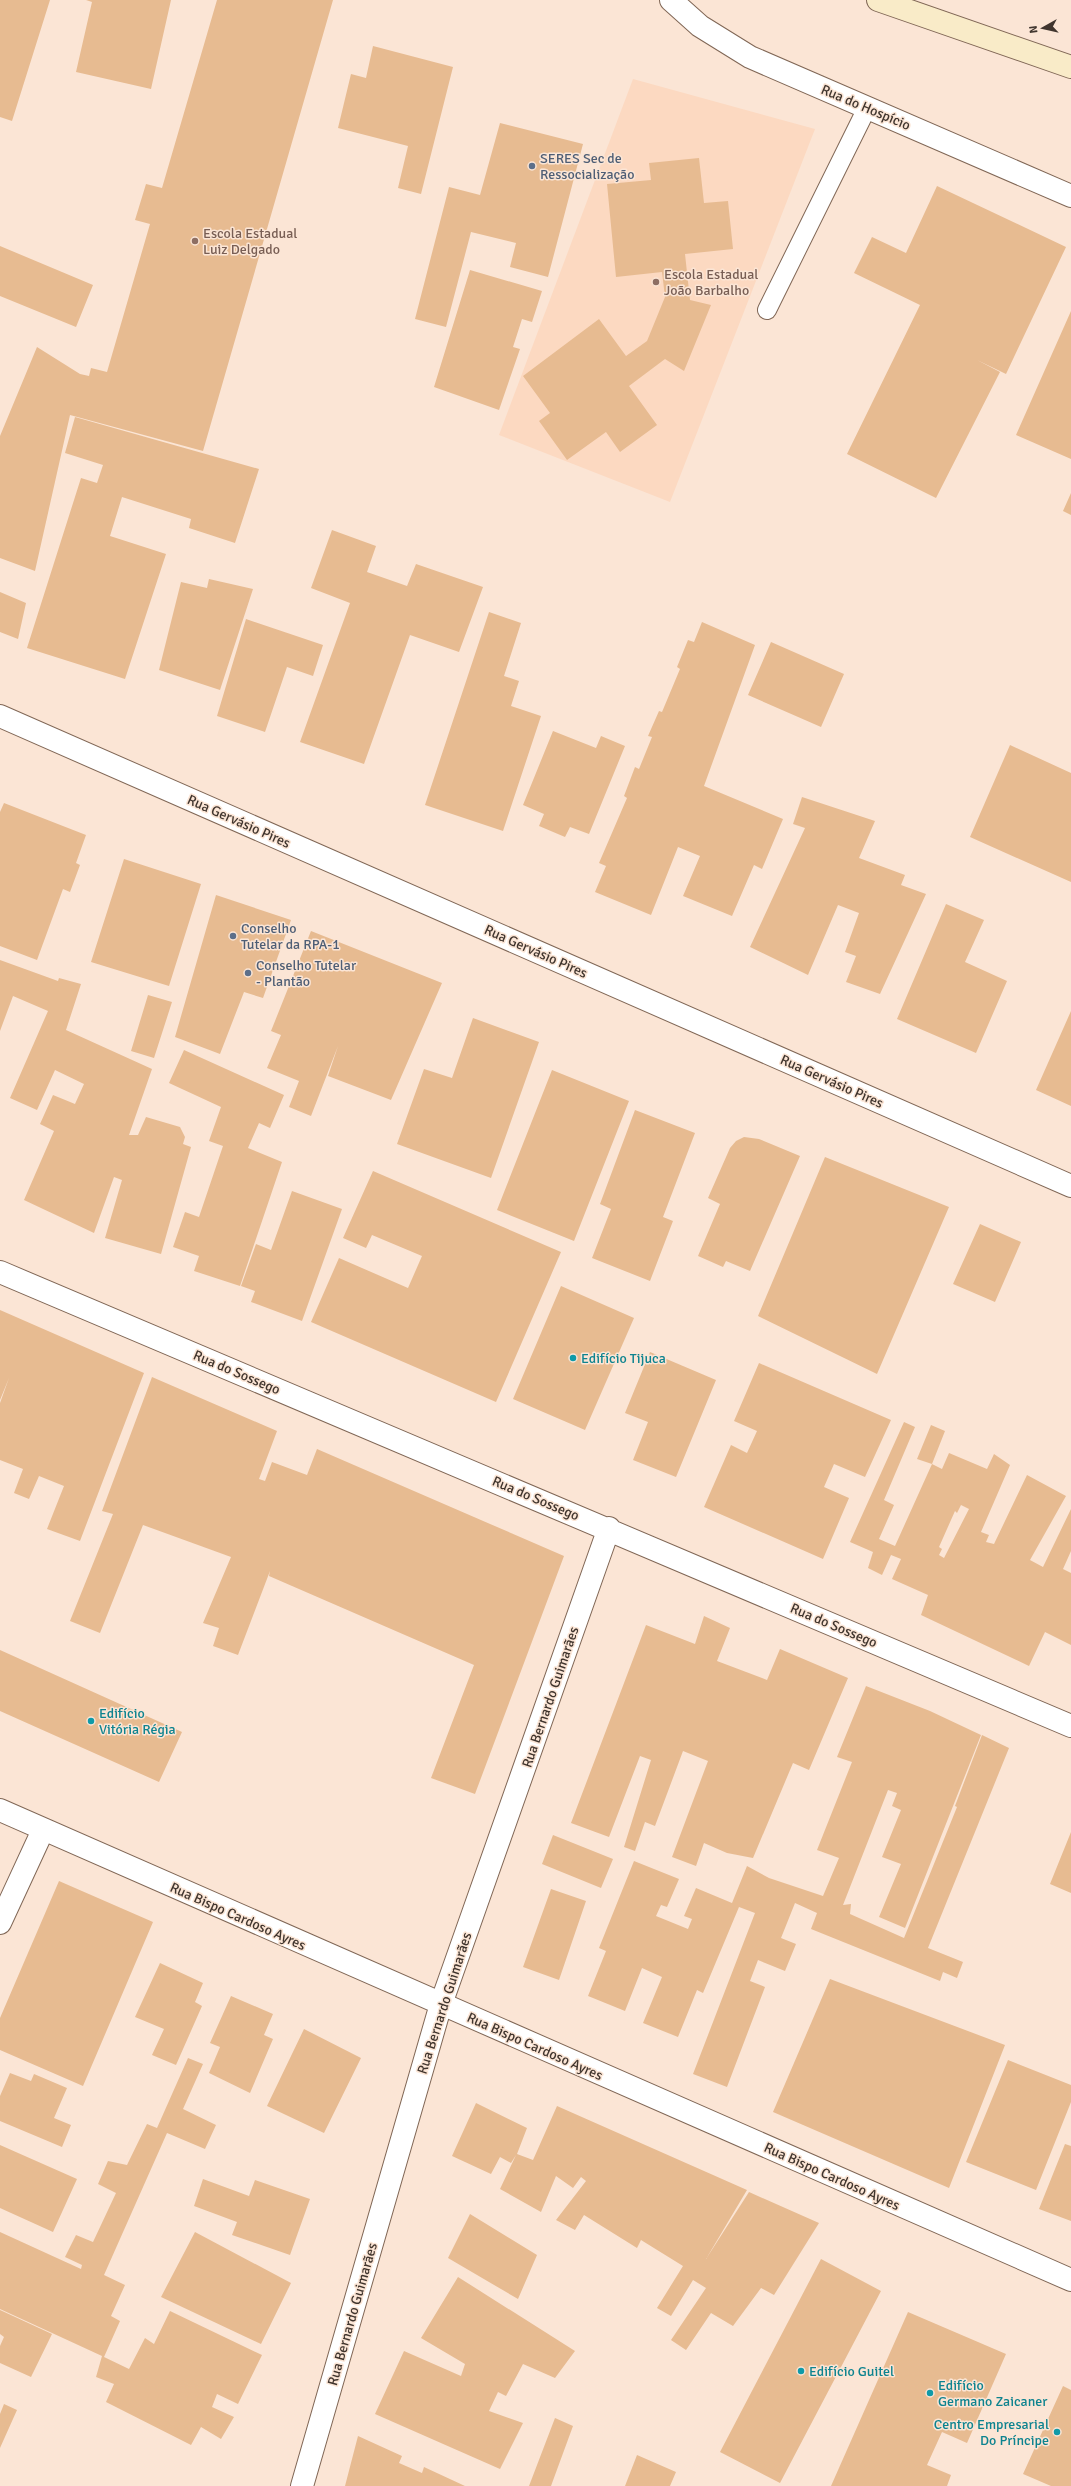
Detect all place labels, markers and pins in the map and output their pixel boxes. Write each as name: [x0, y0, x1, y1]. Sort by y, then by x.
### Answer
place label: SERES Sec de Ressocialização: [540, 150, 634, 183]
marker: SERES Sec de Ressocialização: [527, 161, 537, 171]
place label: Escola Estadual Luiz Delgado: [203, 225, 297, 258]
marker: Escola Estadual Luiz Delgado: [190, 236, 200, 246]
place label: Escola Estadual João Barbalho: [664, 266, 758, 299]
marker: Escola Estadual João Barbalho: [651, 277, 661, 287]
place label: Conselho Tutelar da RPA-1: [241, 920, 340, 953]
marker: Conselho Tutelar da RPA-1: [228, 931, 238, 941]
place label: Conselho Tutelar - Plantão: [256, 957, 357, 990]
marker: Conselho Tutelar - Plantão: [243, 968, 253, 978]
place label: Edifício Tijuca: [581, 1350, 666, 1367]
marker: Edifício Tijuca: [568, 1353, 578, 1363]
place label: Edifício Vitória Régia: [99, 1705, 176, 1738]
marker: Edifício Vitória Régia: [86, 1716, 96, 1726]
place label: Edifício Guitel: [809, 2363, 894, 2380]
marker: Edifício Guitel: [796, 2366, 806, 2376]
place label: Edifício Germano Zaicaner: [938, 2377, 1048, 2410]
marker: Edifício Germano Zaicaner: [925, 2388, 935, 2398]
place label: Centro Empresarial Do Príncipe: [934, 2416, 1049, 2449]
marker: Centro Empresarial Do Príncipe: [1052, 2427, 1062, 2437]

